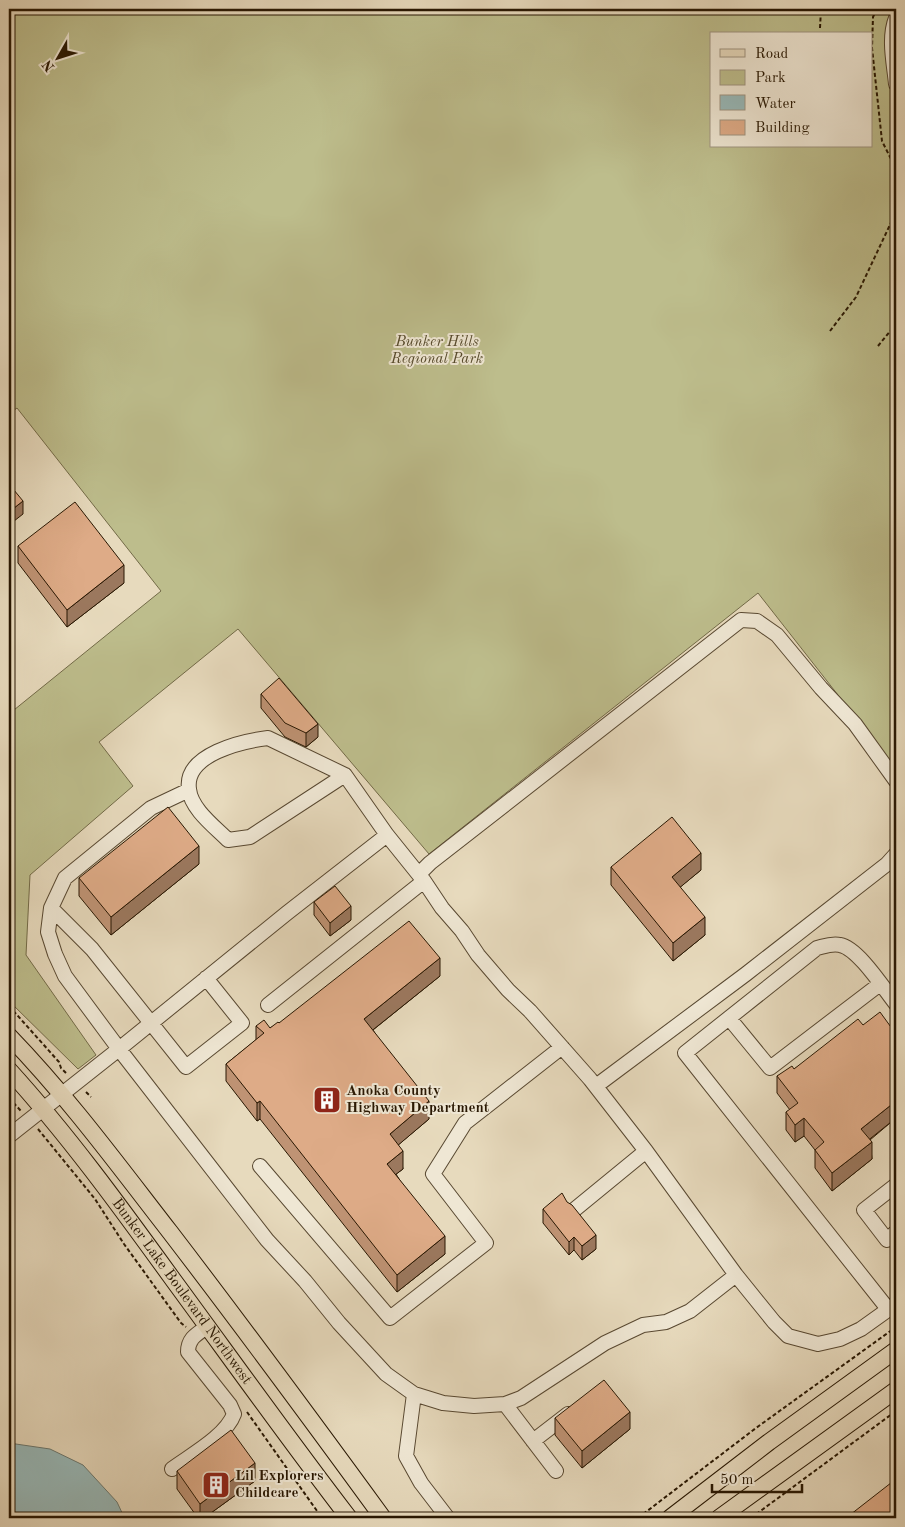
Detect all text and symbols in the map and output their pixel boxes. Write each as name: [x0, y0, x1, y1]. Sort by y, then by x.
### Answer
north arrow: [32, 32, 82, 82]
legend: [710, 32, 872, 148]
text: Road: [755, 47, 789, 62]
text: N: [40, 57, 57, 74]
text: Park: [755, 71, 786, 86]
text: Water: [755, 97, 796, 112]
text: Building: [755, 121, 810, 136]
park label: Bunker Hills Regional Park: [390, 335, 483, 367]
place label: Anoka County Highway Department: [346, 1084, 490, 1116]
building icon: Anoka County Highway Department: [312, 1085, 342, 1115]
street label: Bunker Lake Boulevard Northwest: [109, 1196, 254, 1387]
scale bar: [712, 1462, 802, 1494]
place label: Lil Explorers Childcare: [235, 1469, 323, 1501]
building icon: Lil Explorers Childcare: [201, 1470, 231, 1500]
text: 50 m: [720, 1473, 754, 1488]

